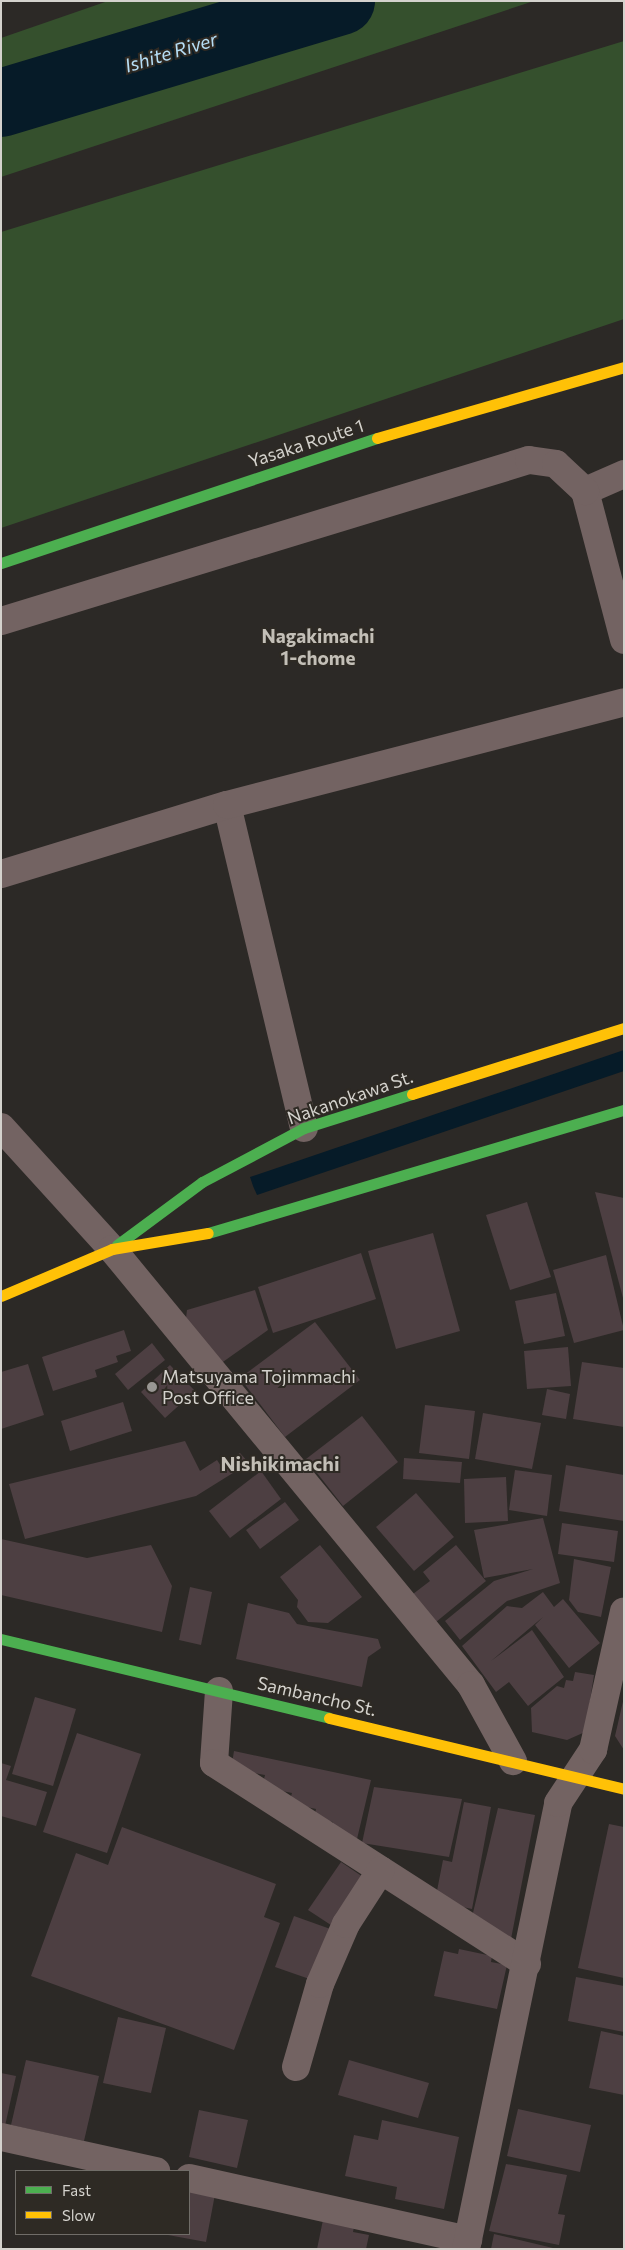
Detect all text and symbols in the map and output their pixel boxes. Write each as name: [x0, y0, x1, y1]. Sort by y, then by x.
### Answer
water label: Ishite River: [122, 27, 220, 77]
street label: Yasaka Route 1: [246, 414, 366, 472]
district label: Nagakimachi 1-chome: [262, 625, 374, 669]
street label: Nakanokawa St.: [284, 1065, 416, 1129]
place label: Matsuyama Tojimmachi Post Office: [162, 1366, 356, 1408]
marker: Matsuyama Tojimmachi Post Office: [146, 1381, 158, 1393]
district label: Nishikimachi: [221, 1451, 339, 1475]
street label: Sambancho St.: [255, 1672, 379, 1720]
legend: [15, 2170, 190, 2235]
text: Fast: [62, 2181, 91, 2199]
text: Slow: [62, 2206, 95, 2224]

